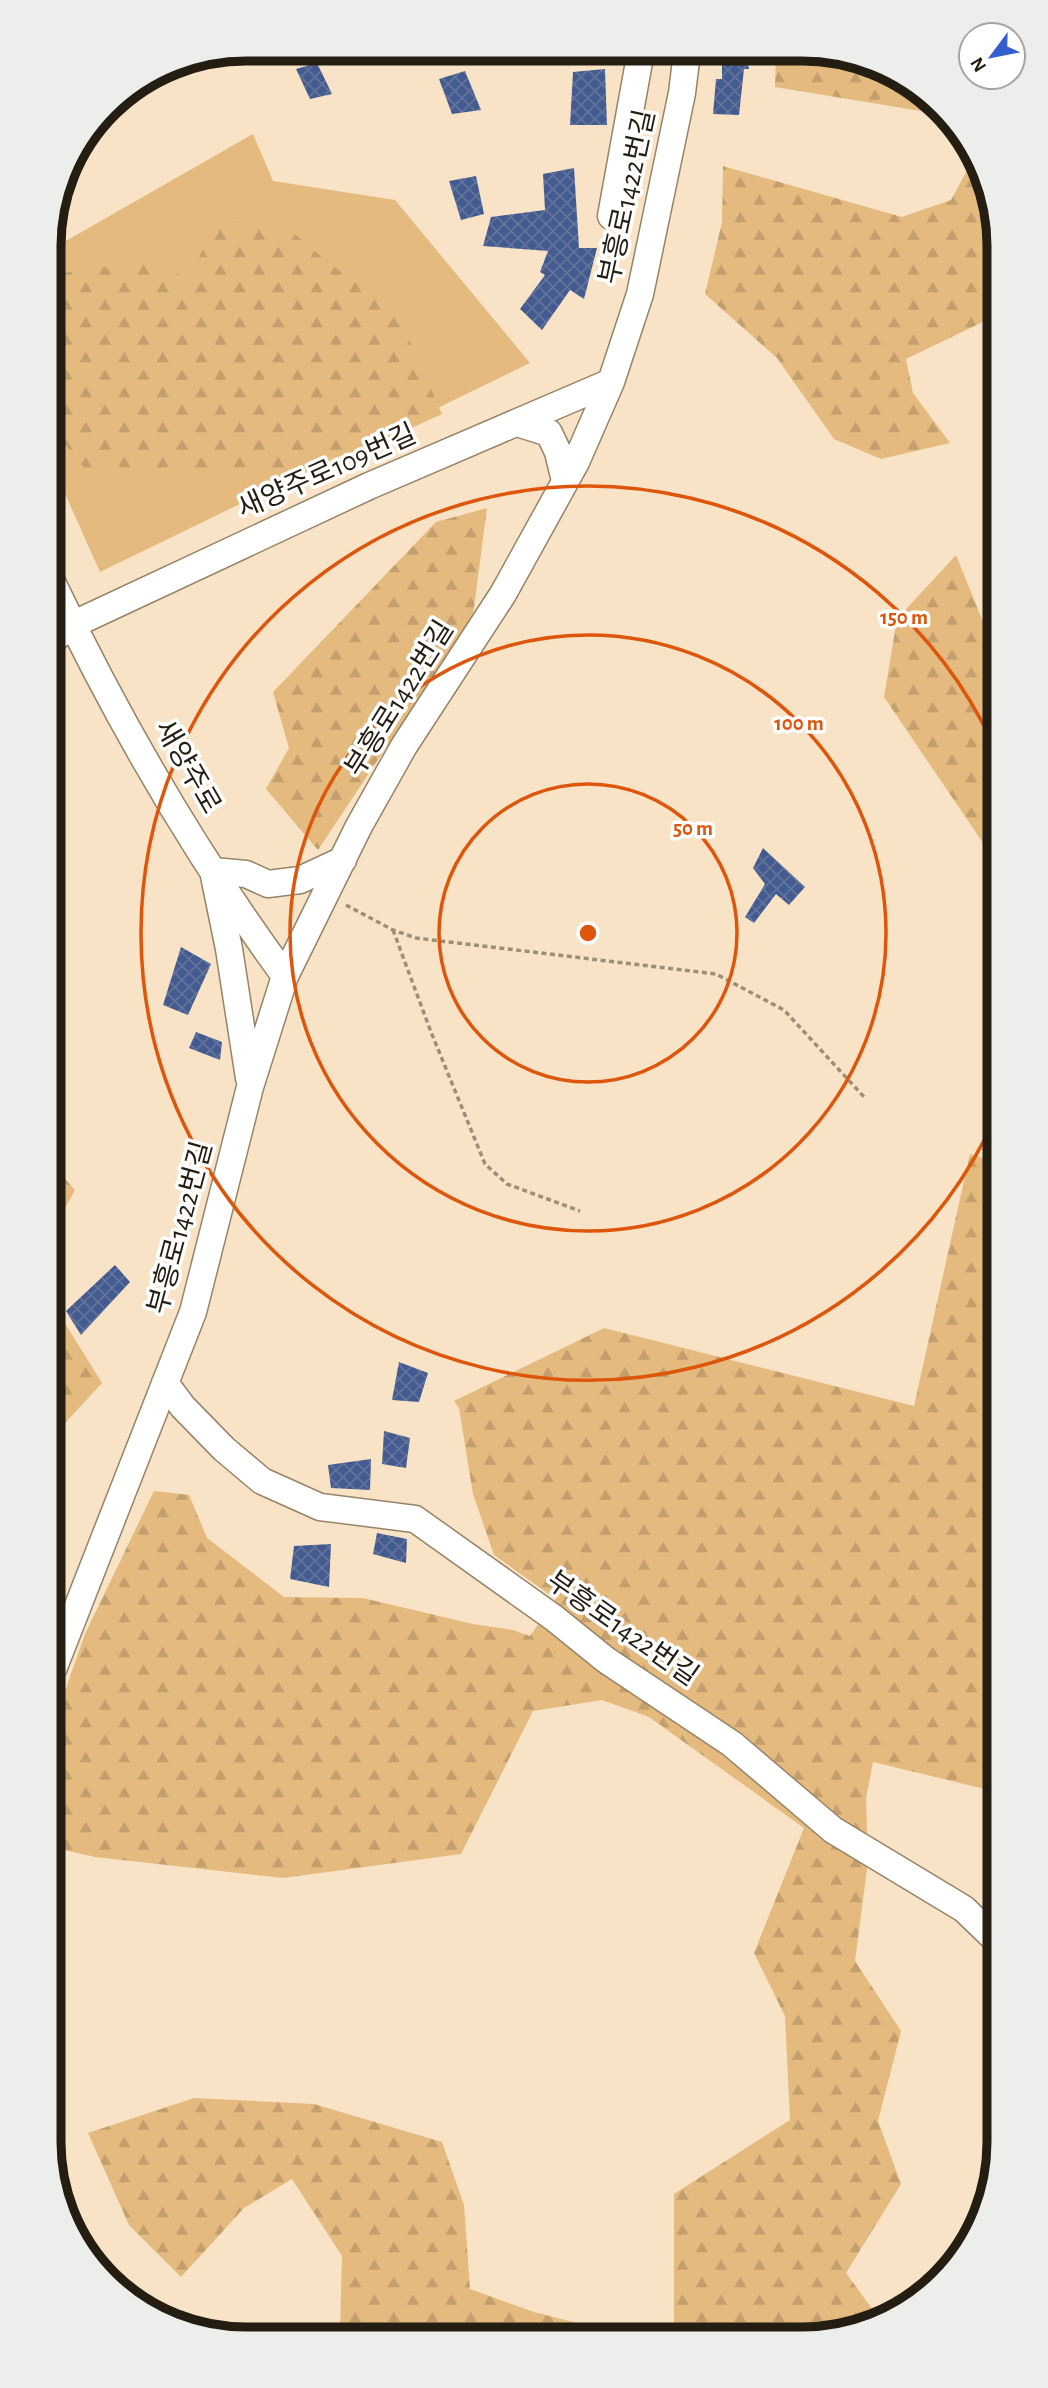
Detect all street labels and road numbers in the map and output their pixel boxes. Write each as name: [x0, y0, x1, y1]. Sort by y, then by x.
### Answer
street label: 부흥로1422번길: [594, 107, 660, 287]
street label: 새양주로109번길: [233, 418, 420, 524]
street label: 부흥로1422번길: [339, 615, 459, 782]
street label: 새양주로: [149, 714, 227, 819]
street label: 부흥로1422번길: [143, 1138, 217, 1317]
street label: 부흥로1422번길: [541, 1565, 704, 1691]

